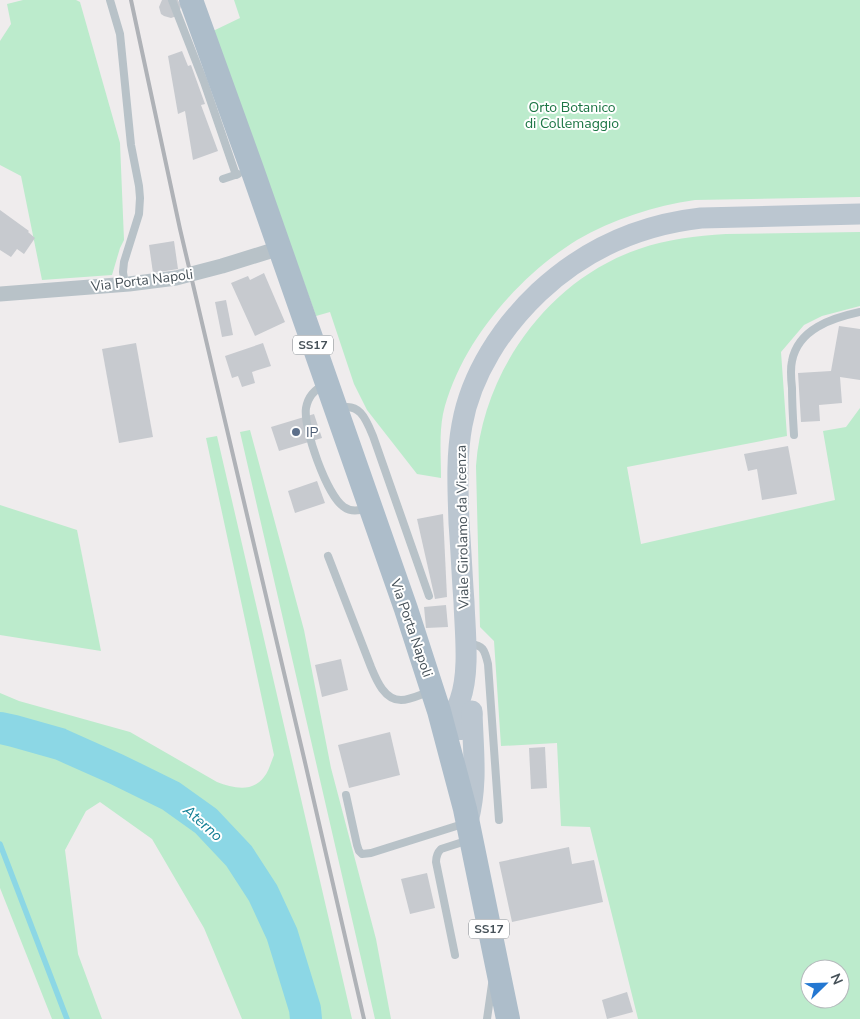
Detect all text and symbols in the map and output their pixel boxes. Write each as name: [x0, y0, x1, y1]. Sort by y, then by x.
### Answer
park label: Orto Botanico di Collemaggio: [525, 98, 619, 133]
street label: Via Porta Napoli: [89, 265, 194, 296]
road number: SS17: [293, 336, 333, 354]
place label: IP: [306, 423, 319, 442]
marker: IP: [290, 426, 302, 438]
street label: Viale Girolamo da Vicenza: [452, 445, 473, 610]
street label: Via Porta Napoli: [386, 576, 437, 680]
water label: Aterno: [178, 800, 227, 846]
road number: SS17: [469, 920, 509, 939]
north arrow: [800, 959, 850, 1009]
text: N: [826, 971, 847, 988]

